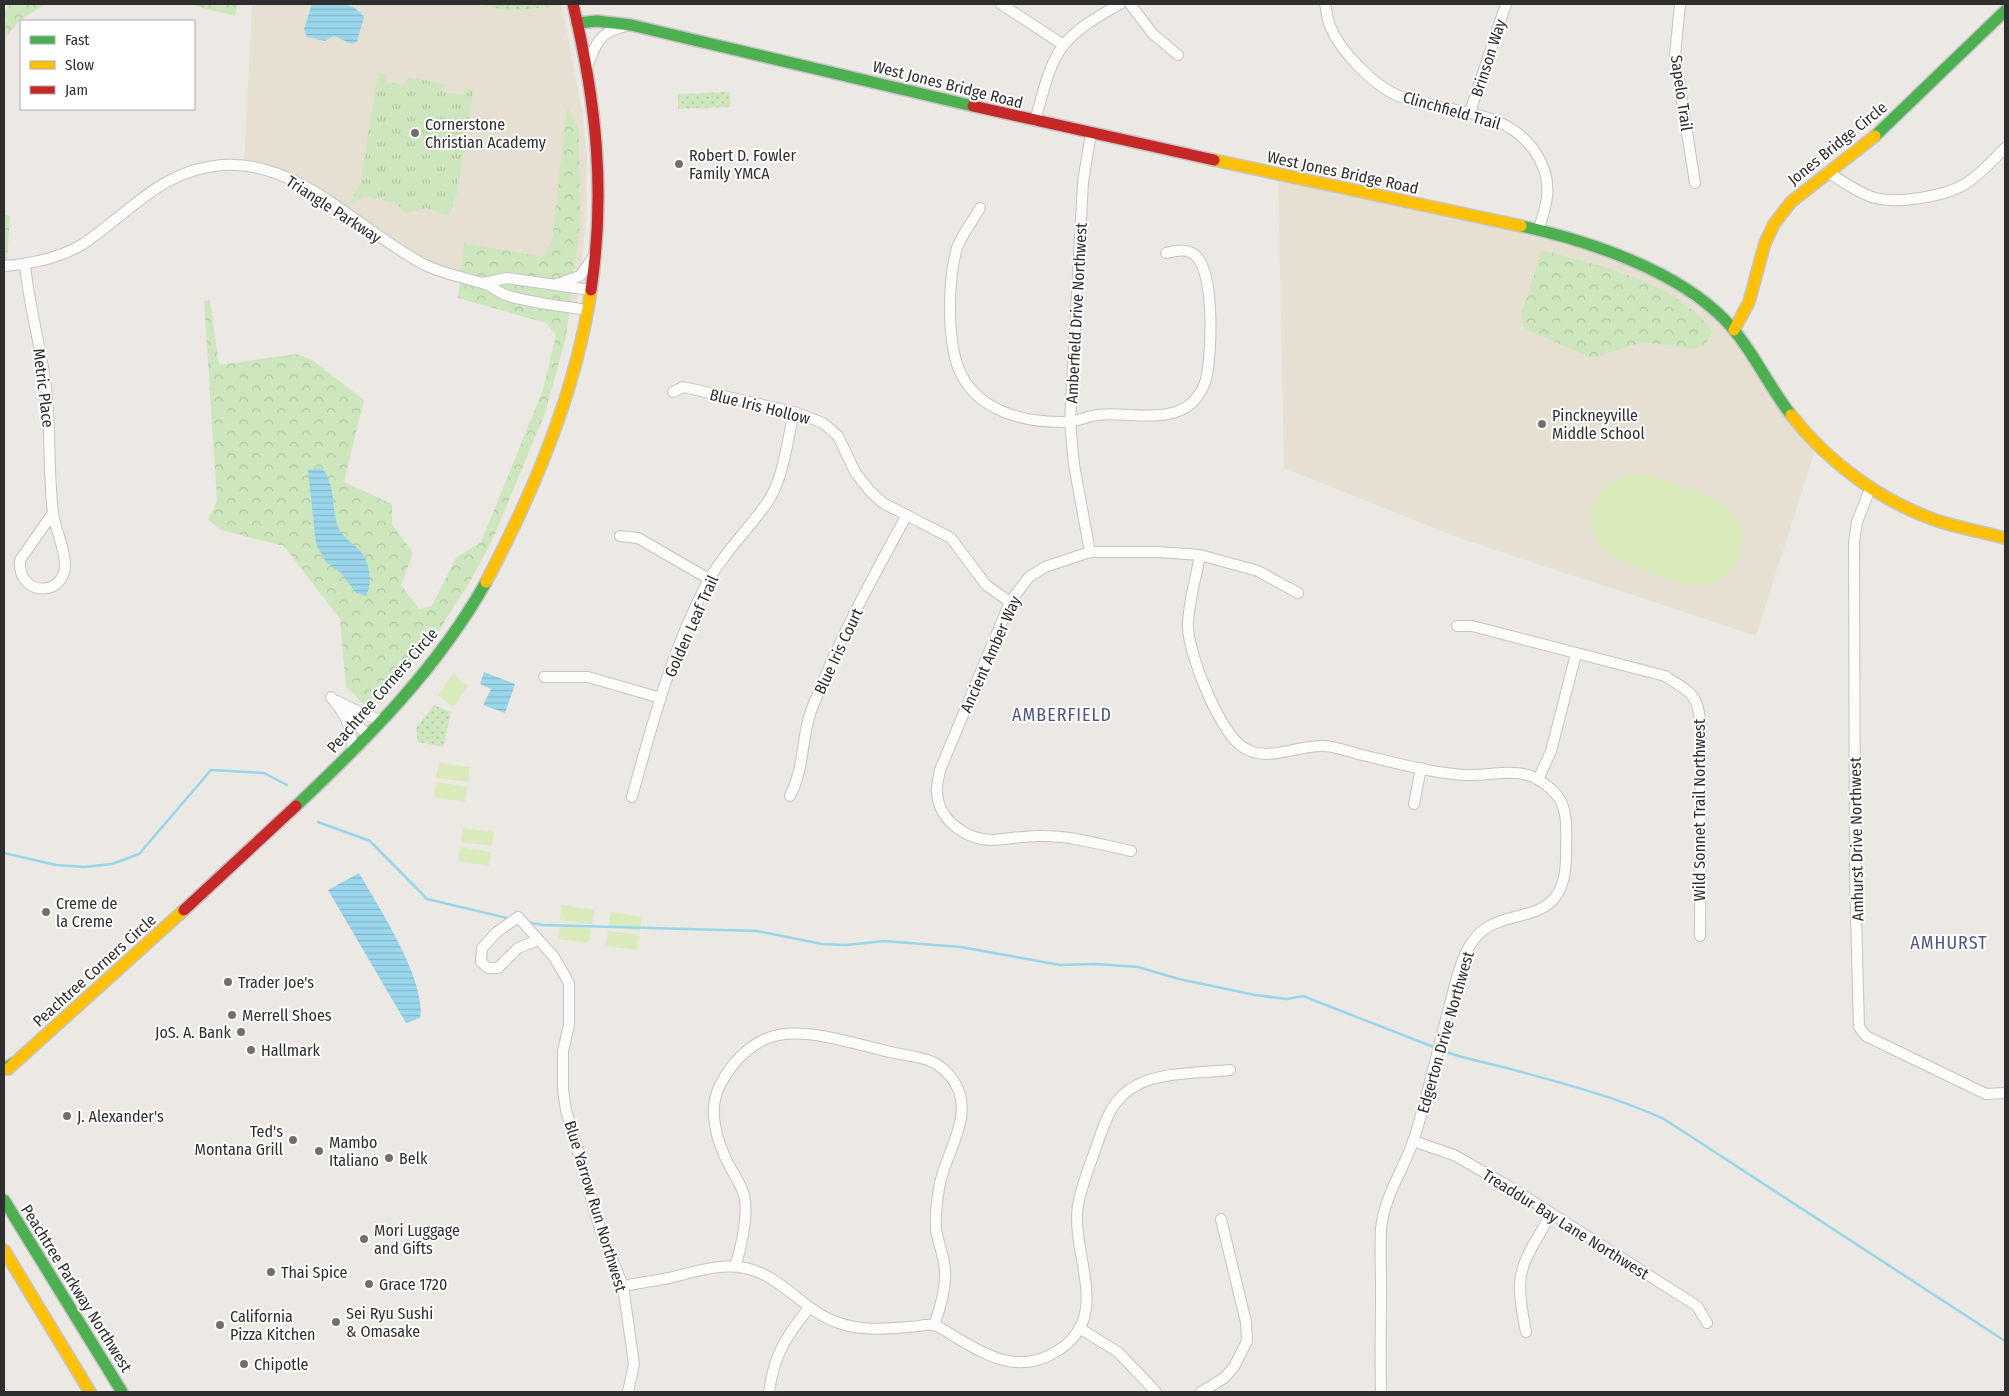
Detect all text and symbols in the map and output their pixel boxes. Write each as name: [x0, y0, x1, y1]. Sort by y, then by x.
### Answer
street label: Brinson Way: [1467, 16, 1510, 99]
legend: [20, 20, 195, 110]
text: Fast: [65, 31, 89, 49]
street label: Sapelo Trail: [1667, 54, 1696, 132]
text: Slow: [65, 56, 94, 74]
street label: West Jones Bridge Road: [871, 57, 1025, 112]
text: Jam: [65, 81, 88, 99]
street label: Clinchfield Trail: [1401, 87, 1503, 134]
street label: Jones Bridge Circle: [1784, 98, 1891, 189]
place label: Cornerstone Christian Academy: [425, 115, 547, 152]
marker: Cornerstone Christian Academy: [409, 127, 421, 139]
place label: Robert D. Fowler Family YMCA: [689, 146, 796, 183]
street label: West Jones Bridge Road: [1265, 147, 1420, 198]
marker: Robert D. Fowler Family YMCA: [673, 158, 685, 170]
street label: Triangle Parkway: [283, 172, 386, 248]
street label: Amberfield Drive Northwest: [1062, 221, 1091, 404]
street label: Metric Place: [29, 348, 58, 429]
street label: Blue Iris Hollow: [708, 385, 813, 428]
place label: Pinckneyville Middle School: [1552, 406, 1645, 443]
marker: Pinckneyville Middle School: [1536, 418, 1548, 430]
street label: Golden Leaf Trail: [661, 572, 722, 680]
street label: Ancient Amber Way: [956, 592, 1025, 716]
street label: Blue Iris Court: [810, 604, 867, 697]
street label: Peachtree Corners Circle: [323, 624, 442, 757]
district label: AMBERFIELD: [1012, 704, 1112, 726]
street label: Wild Sonnet Trail Northwest: [1690, 718, 1709, 901]
street label: Amhurst Drive Northwest: [1846, 756, 1867, 921]
place label: Creme de la Creme: [56, 894, 117, 931]
marker: Creme de la Creme: [40, 906, 52, 918]
street label: Peachtree Corners Circle: [29, 910, 160, 1031]
district label: AMHURST: [1910, 932, 1988, 954]
street label: Edgerton Drive Northwest: [1413, 948, 1478, 1115]
place label: Trader Joe's: [238, 973, 314, 992]
marker: Trader Joe's: [222, 976, 234, 988]
place label: Merrell Shoes: [242, 1006, 332, 1025]
marker: Merrell Shoes: [226, 1009, 238, 1021]
place label: JoS. A. Bank: [155, 1023, 232, 1042]
marker: JoS. A. Bank: [235, 1026, 247, 1038]
place label: Hallmark: [261, 1041, 321, 1060]
marker: Hallmark: [245, 1044, 257, 1056]
place label: J. Alexander's: [77, 1107, 164, 1126]
marker: J. Alexander's: [61, 1110, 73, 1122]
street label: Blue Yarrow Run Northwest: [560, 1118, 631, 1295]
place label: Ted's Montana Grill: [195, 1122, 283, 1159]
place label: Mambo Italiano: [329, 1133, 379, 1170]
marker: Ted's Montana Grill: [287, 1134, 299, 1146]
marker: Mambo Italiano: [313, 1145, 325, 1157]
place label: Belk: [399, 1149, 428, 1168]
marker: Belk: [383, 1152, 395, 1164]
street label: Treaddur Bay Lane Northwest: [1479, 1165, 1653, 1284]
street label: Peachtree Parkway Northwest: [17, 1201, 136, 1376]
place label: Mori Luggage and Gifts: [374, 1221, 460, 1258]
marker: Mori Luggage and Gifts: [358, 1233, 370, 1245]
place label: Thai Spice: [281, 1263, 347, 1282]
marker: Thai Spice: [265, 1266, 277, 1278]
place label: Grace 1720: [379, 1275, 447, 1294]
marker: Grace 1720: [363, 1278, 375, 1290]
place label: Sei Ryu Sushi & Omasake: [346, 1304, 433, 1341]
place label: California Pizza Kitchen: [230, 1307, 316, 1344]
marker: Sei Ryu Sushi & Omasake: [330, 1316, 342, 1328]
marker: California Pizza Kitchen: [214, 1319, 226, 1331]
place label: Chipotle: [254, 1355, 309, 1374]
marker: Chipotle: [238, 1358, 250, 1370]

